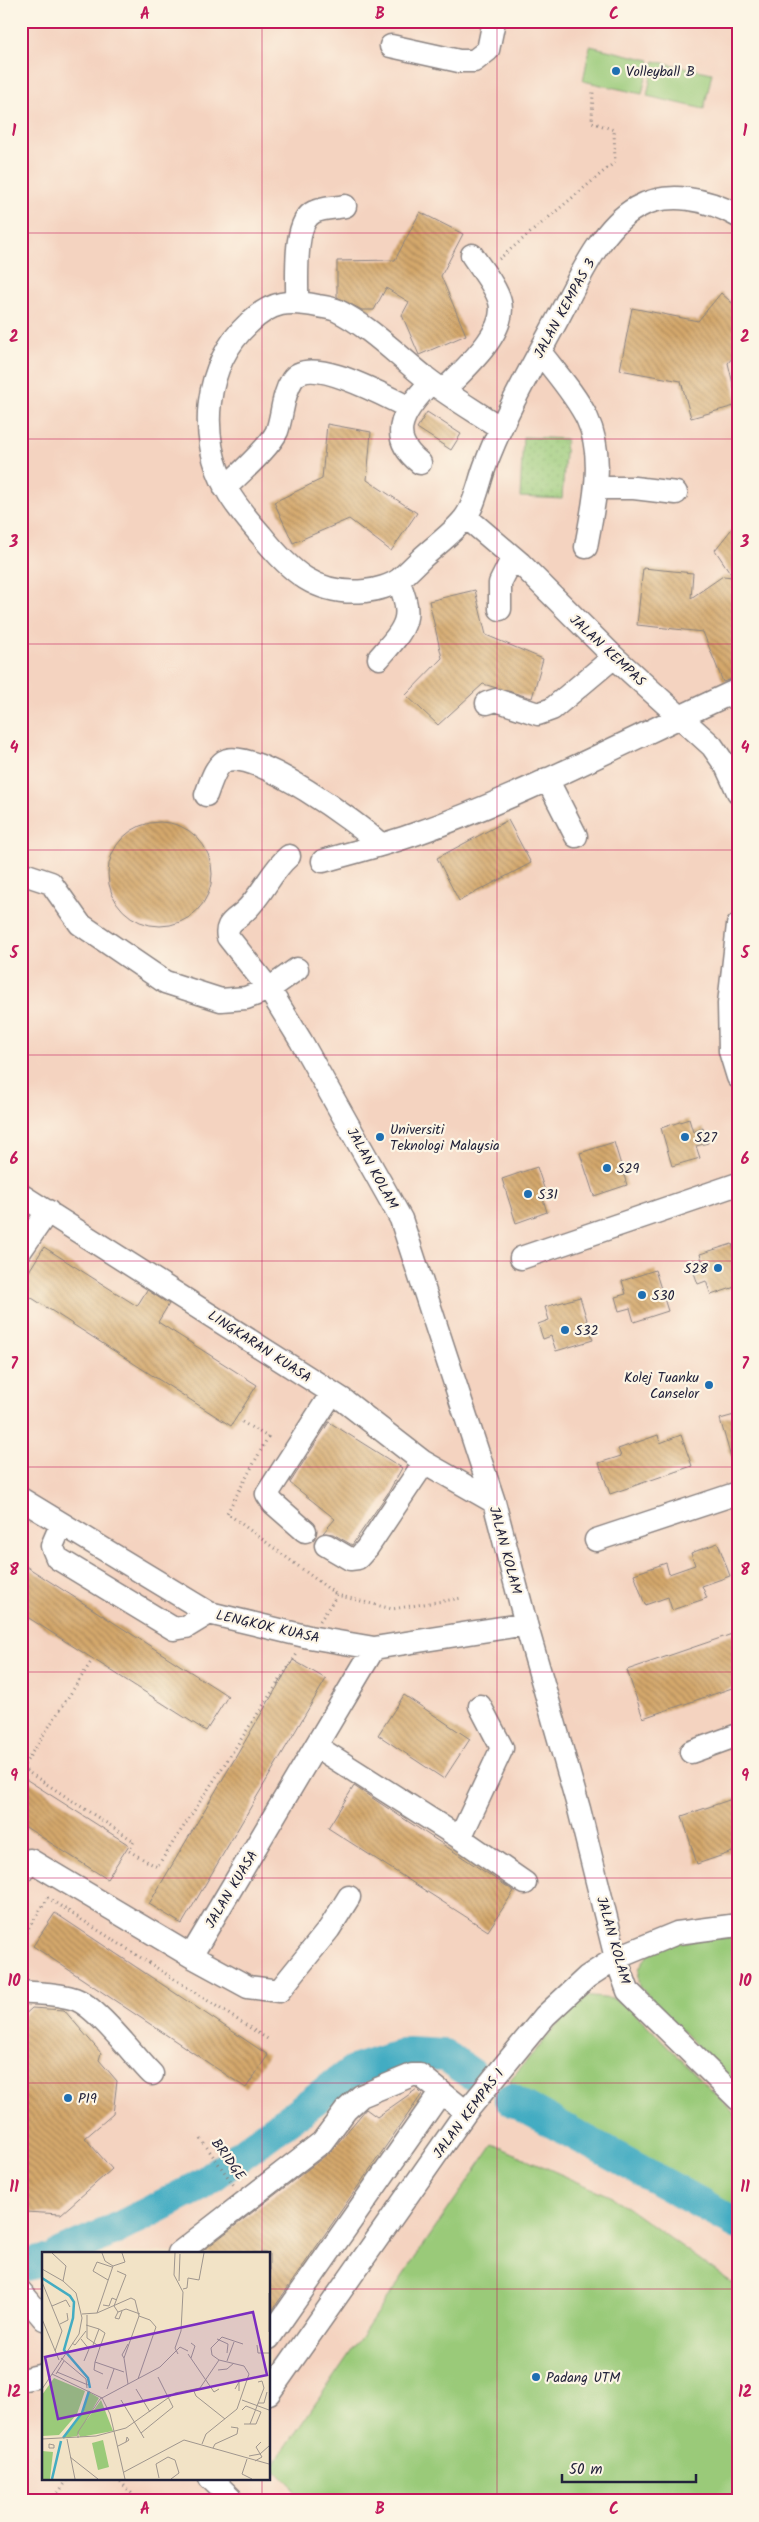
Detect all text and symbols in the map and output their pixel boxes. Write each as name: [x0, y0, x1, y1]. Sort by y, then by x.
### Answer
text: A: [140, 2, 150, 27]
text: B: [375, 2, 385, 27]
text: C: [609, 2, 619, 27]
place label: Volleyball B: [626, 61, 695, 83]
marker: Volleyball B: [610, 65, 622, 77]
text: 1: [12, 119, 17, 144]
text: 1: [743, 119, 748, 144]
street label: JALAN KEMPAS 3: [528, 255, 601, 362]
text: 2: [9, 325, 19, 350]
text: 2: [740, 325, 750, 350]
text: 3: [9, 530, 19, 555]
text: 3: [740, 530, 750, 555]
street label: JALAN KEMPAS: [564, 609, 651, 692]
text: 4: [10, 736, 19, 761]
text: 4: [741, 736, 750, 761]
text: 5: [9, 941, 20, 966]
text: 5: [740, 941, 751, 966]
place label: Universiti Teknologi Malaysia: [390, 1119, 500, 1157]
street label: JALAN KOLAM: [341, 1124, 404, 1213]
place label: S27: [695, 1127, 718, 1149]
marker: Universiti Teknologi Malaysia: [374, 1131, 386, 1143]
marker: S27: [679, 1131, 691, 1143]
text: 6: [10, 1147, 19, 1172]
text: 6: [741, 1147, 750, 1172]
place label: S29: [617, 1158, 640, 1180]
marker: S29: [601, 1162, 613, 1174]
place label: S31: [538, 1184, 558, 1206]
marker: S31: [522, 1188, 534, 1200]
place label: S28: [684, 1258, 709, 1280]
marker: S28: [712, 1262, 724, 1274]
place label: S30: [652, 1285, 674, 1307]
marker: S30: [636, 1289, 648, 1301]
street label: LINGKARAN KUASA: [203, 1305, 316, 1389]
place label: S32: [575, 1320, 599, 1342]
marker: S32: [559, 1324, 571, 1336]
text: 7: [10, 1352, 18, 1377]
text: 7: [741, 1352, 749, 1377]
place label: Kolej Tuanku Canselor: [624, 1367, 700, 1405]
marker: Kolej Tuanku Canselor: [703, 1379, 715, 1391]
street label: JALAN KOLAM: [483, 1504, 527, 1597]
text: 8: [9, 1558, 19, 1583]
text: 8: [740, 1558, 750, 1583]
street label: LENGKOK KUASA: [214, 1604, 322, 1650]
text: 9: [10, 1764, 18, 1789]
text: 9: [741, 1764, 749, 1789]
street label: JALAN KUASA: [200, 1846, 264, 1933]
street label: JALAN KOLAM: [590, 1894, 636, 1987]
text: 10: [7, 1969, 21, 1994]
text: 10: [738, 1969, 752, 1994]
street label: JALAN KEMPAS 1: [428, 2064, 510, 2163]
place label: P19: [78, 2088, 97, 2110]
marker: P19: [62, 2092, 74, 2104]
street label: BRIDGE: [205, 2134, 251, 2186]
text: 11: [9, 2175, 19, 2200]
text: 11: [740, 2175, 750, 2200]
inset map: [42, 2252, 270, 2480]
place label: Padang UTM: [546, 2367, 620, 2389]
marker: Padang UTM: [530, 2371, 542, 2383]
text: 12: [7, 2380, 21, 2405]
text: 12: [738, 2380, 752, 2405]
scale bar: [562, 2452, 695, 2484]
text: 50 m: [569, 2458, 603, 2482]
text: A: [140, 2497, 150, 2522]
text: B: [375, 2497, 385, 2522]
text: C: [609, 2497, 619, 2522]

